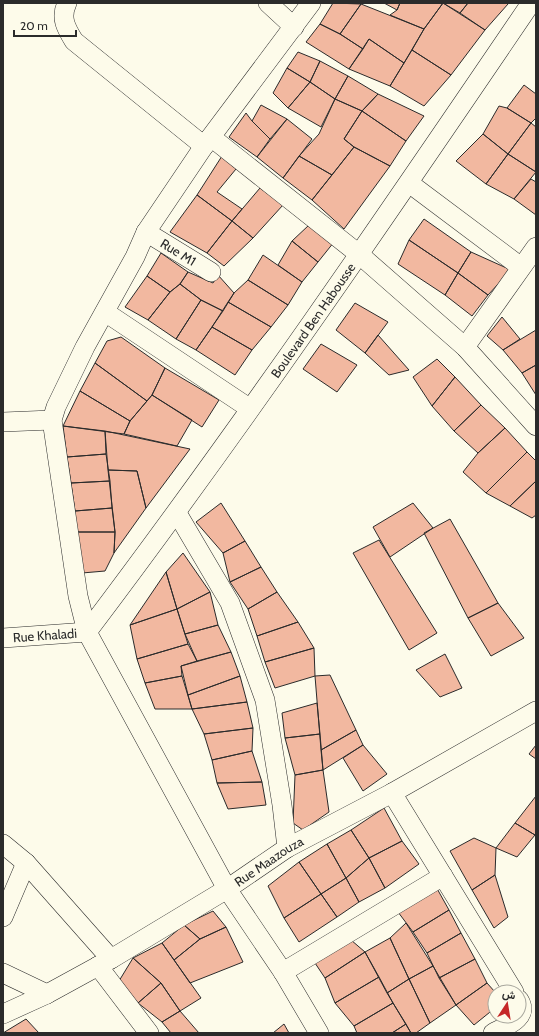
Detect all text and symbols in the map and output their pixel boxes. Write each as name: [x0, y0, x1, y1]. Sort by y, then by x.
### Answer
scale bar: [14, 12, 76, 38]
text: 20 m: [20, 18, 48, 33]
street label: Rue M1: [158, 235, 199, 269]
street label: Boulevard Ben Habousse: [267, 259, 359, 381]
street label: Rue Khaladi: [12, 625, 77, 645]
street label: Rue Maazouza: [231, 833, 307, 890]
north arrow: [487, 984, 527, 1024]
text: ش: [501, 986, 517, 1002]

